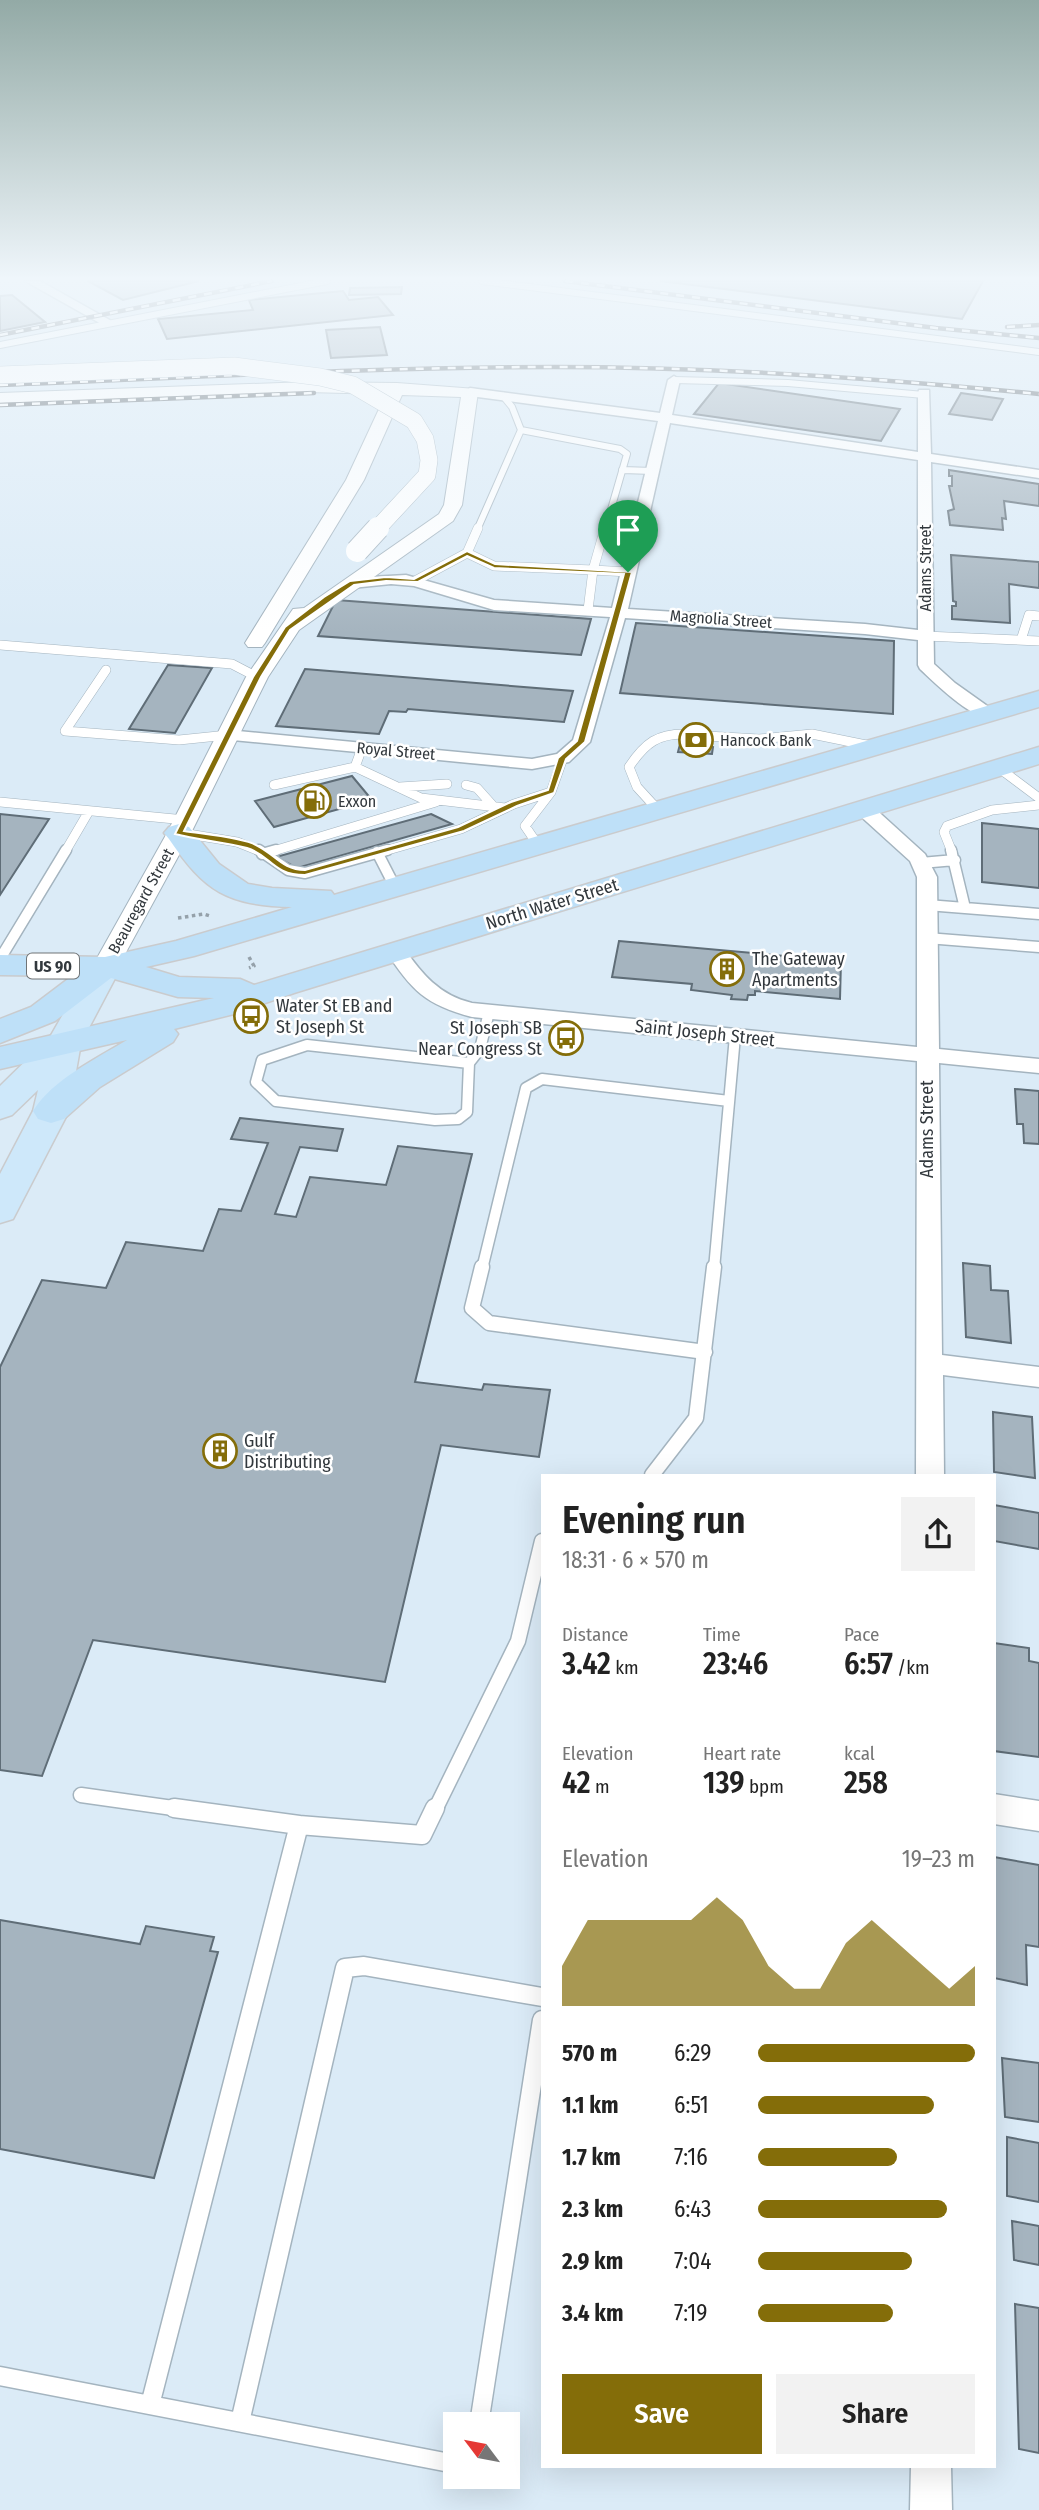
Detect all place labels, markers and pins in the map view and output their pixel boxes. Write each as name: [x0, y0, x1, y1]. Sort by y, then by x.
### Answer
pin: [598, 500, 658, 572]
bank icon: Hancock Bank: [677, 721, 715, 759]
place label: Hancock Bank: [720, 731, 812, 750]
fuel station icon: Exxon: [295, 782, 333, 820]
place label: Exxon: [338, 792, 376, 811]
place label: The Gateway Apartments: [752, 948, 845, 991]
building icon: The Gateway Apartments: [708, 950, 746, 988]
place label: Water St EB and St Joseph St: [276, 995, 392, 1038]
bus stop icon: Water St EB and St Joseph St: [232, 997, 270, 1035]
place label: St Joseph SB Near Congress St: [418, 1017, 542, 1060]
bus stop icon: St Joseph SB Near Congress St: [547, 1019, 585, 1057]
place label: Gulf Distributing: [244, 1430, 331, 1473]
building icon: Gulf Distributing: [201, 1432, 239, 1470]

